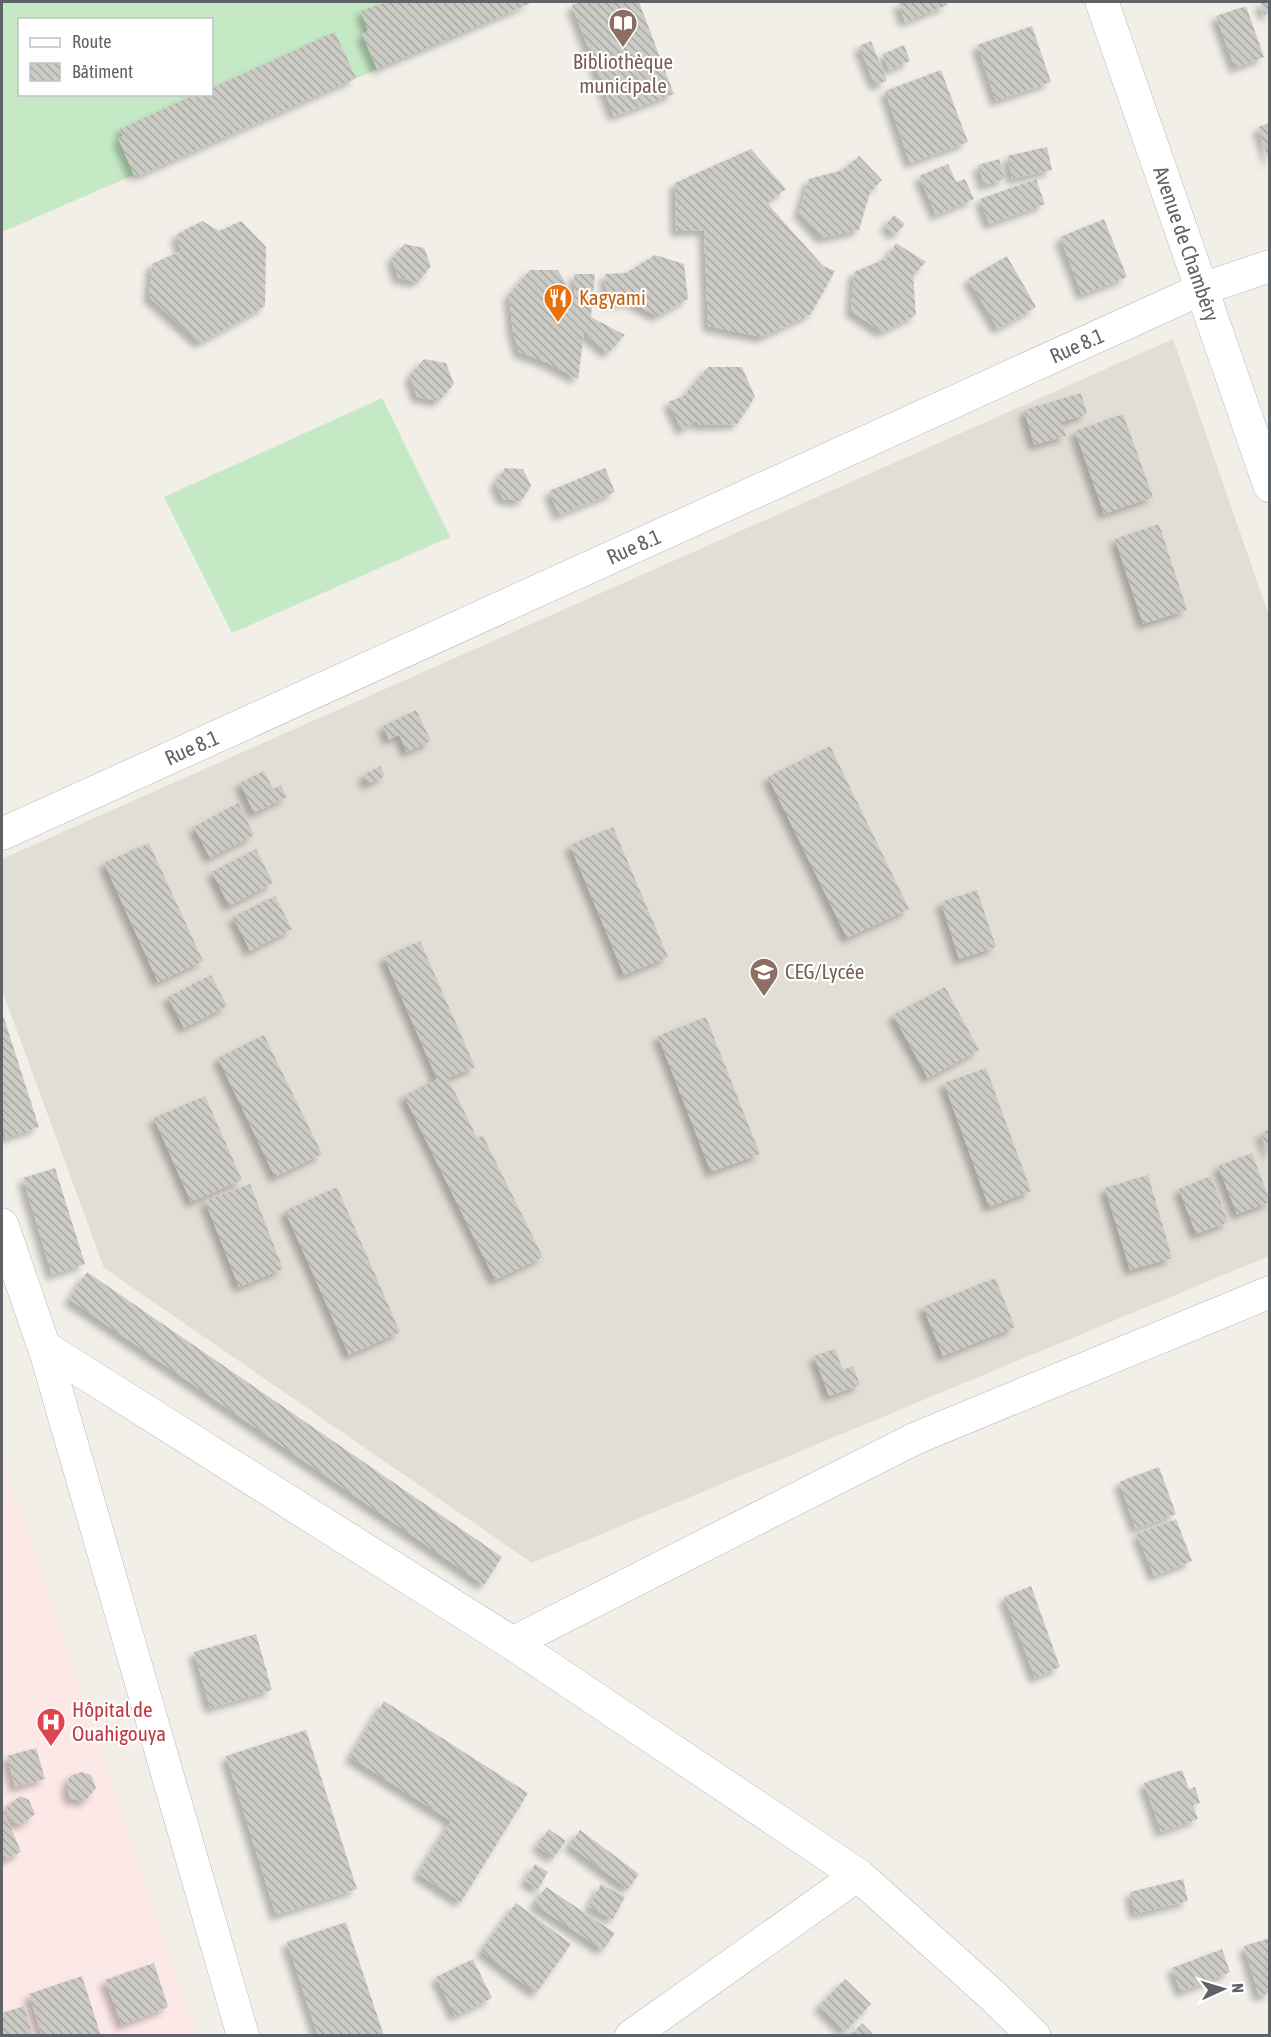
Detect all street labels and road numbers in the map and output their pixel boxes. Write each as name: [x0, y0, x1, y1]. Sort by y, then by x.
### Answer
street label: Avenue de Chambéry: [1149, 163, 1225, 325]
street label: Rue 8.1: [1046, 323, 1107, 368]
street label: Rue 8.1: [603, 524, 664, 569]
street label: Rue 8.1: [161, 725, 222, 770]

